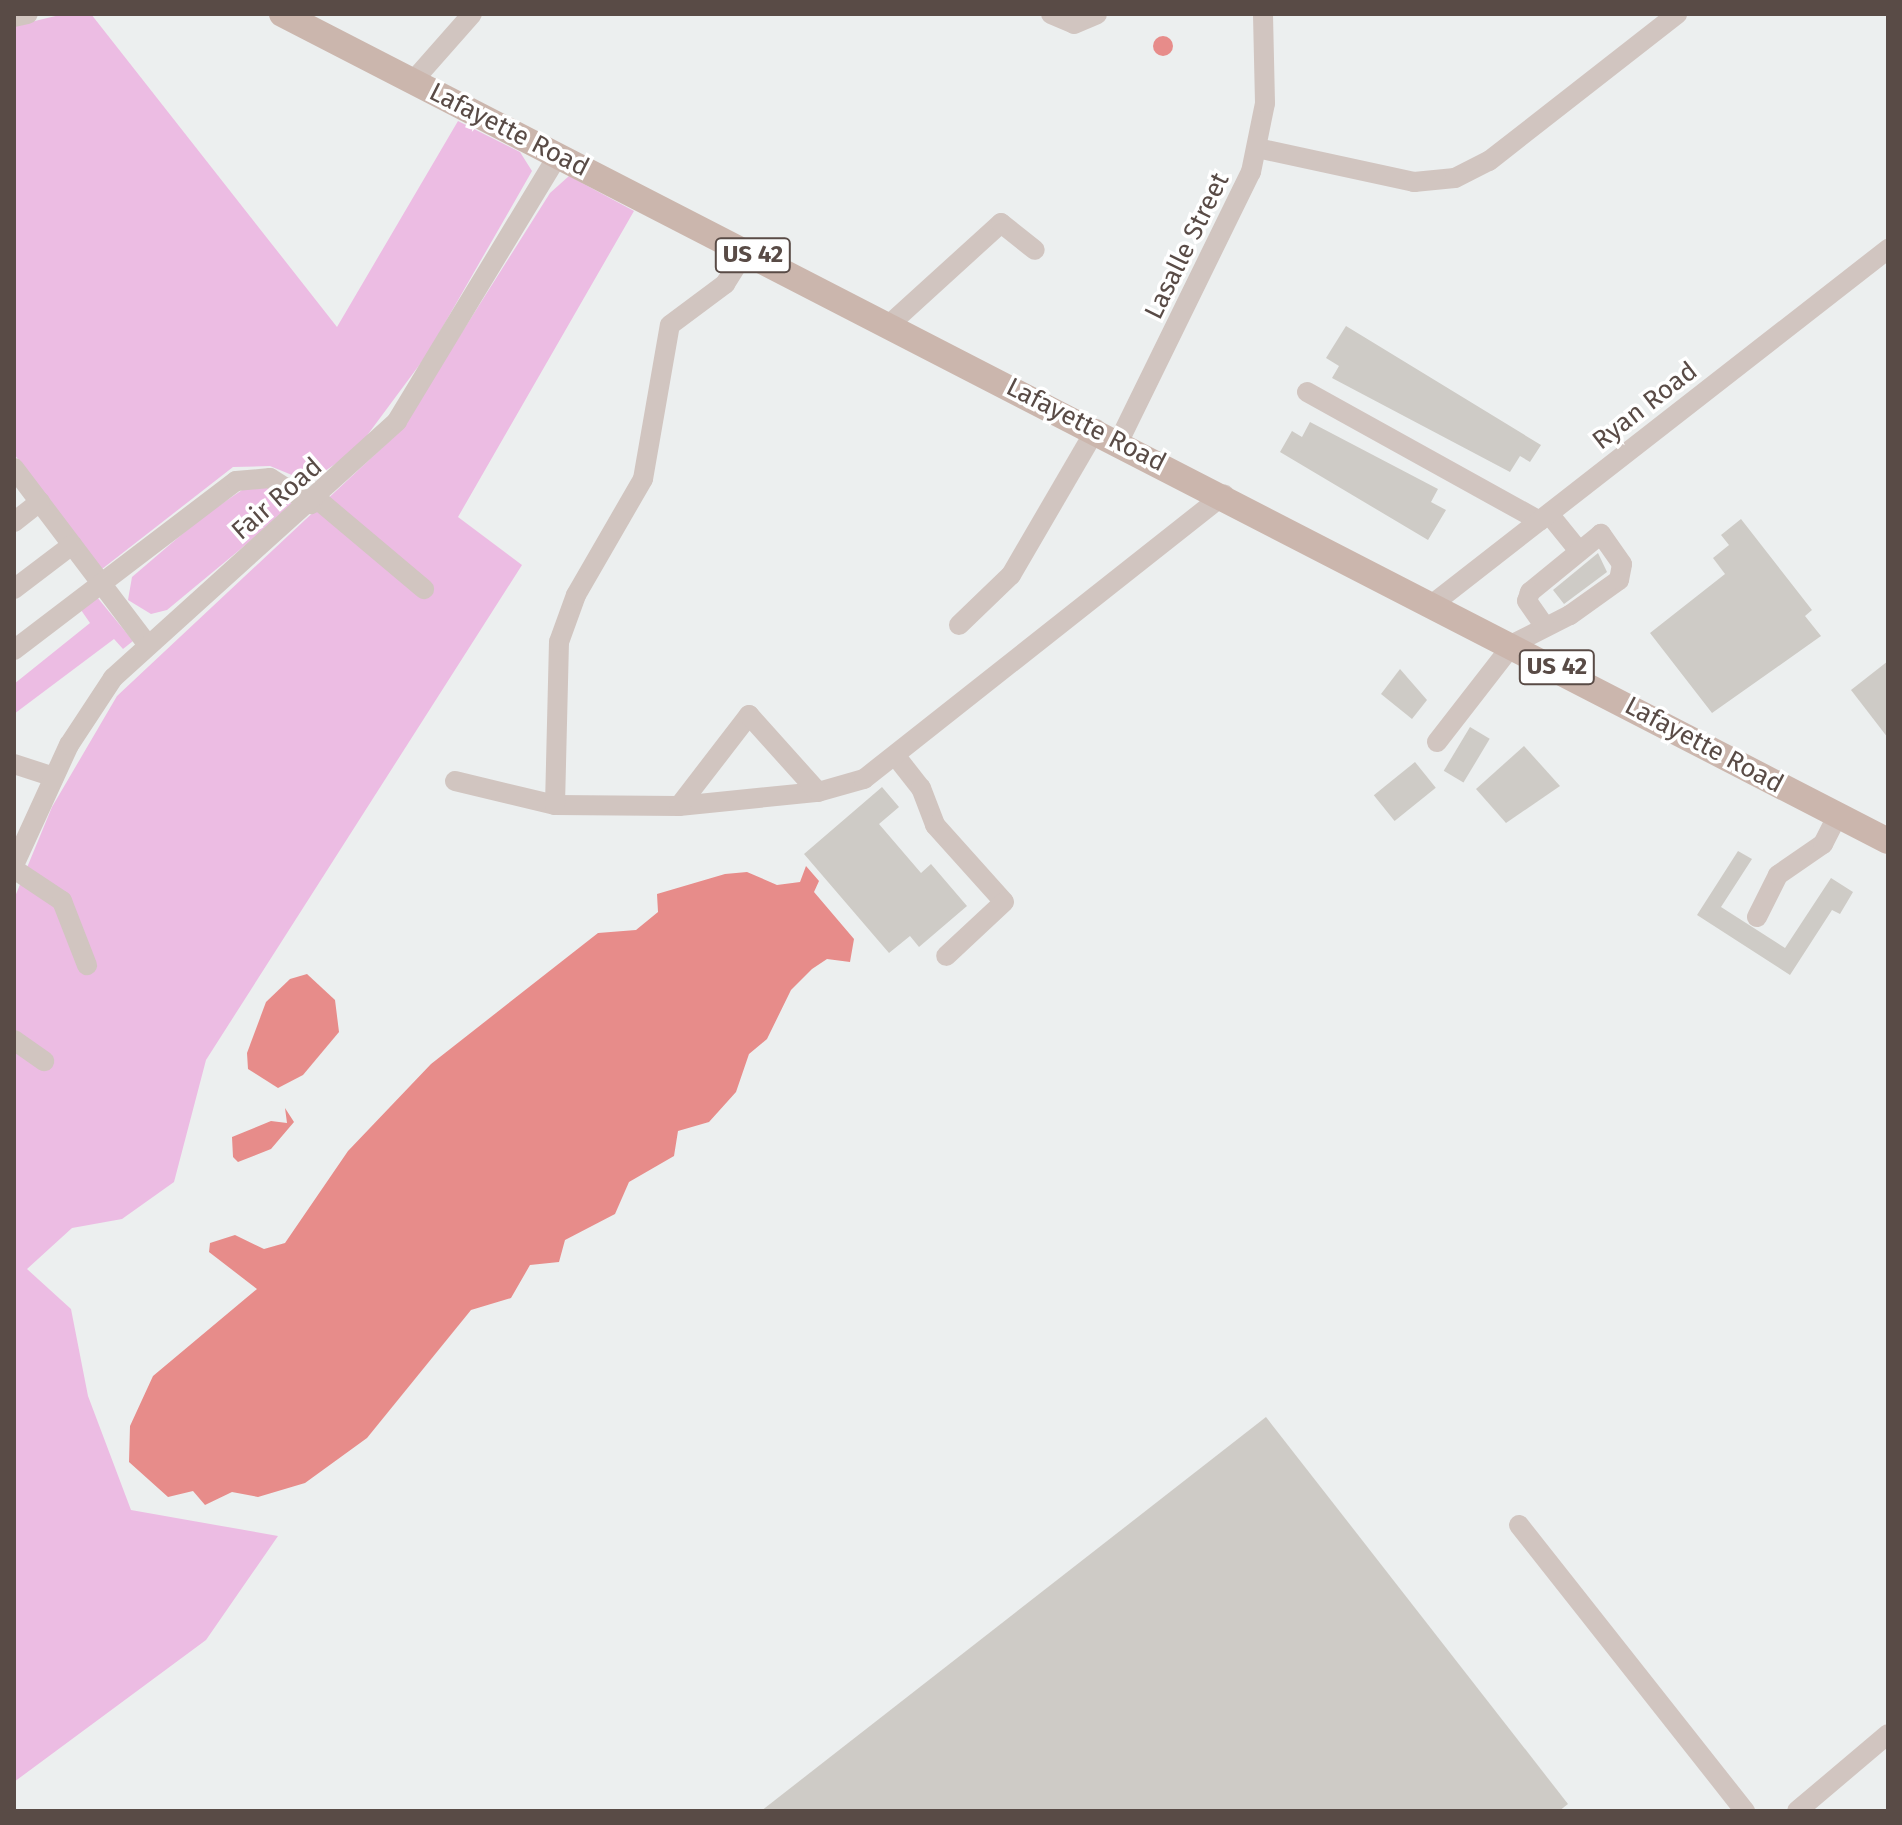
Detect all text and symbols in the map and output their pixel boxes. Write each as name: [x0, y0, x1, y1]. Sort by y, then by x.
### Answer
street label: Lafayette Road: [424, 76, 594, 184]
street label: Lasalle Street: [1138, 168, 1236, 324]
road number: US 42: [713, 235, 793, 275]
street label: Ryan Road: [1586, 355, 1704, 457]
street label: Lafayette Road: [1001, 371, 1171, 479]
street label: Fair Road: [225, 451, 329, 547]
road number: US 42: [1517, 647, 1597, 687]
street label: Lafayette Road: [1619, 690, 1789, 800]

